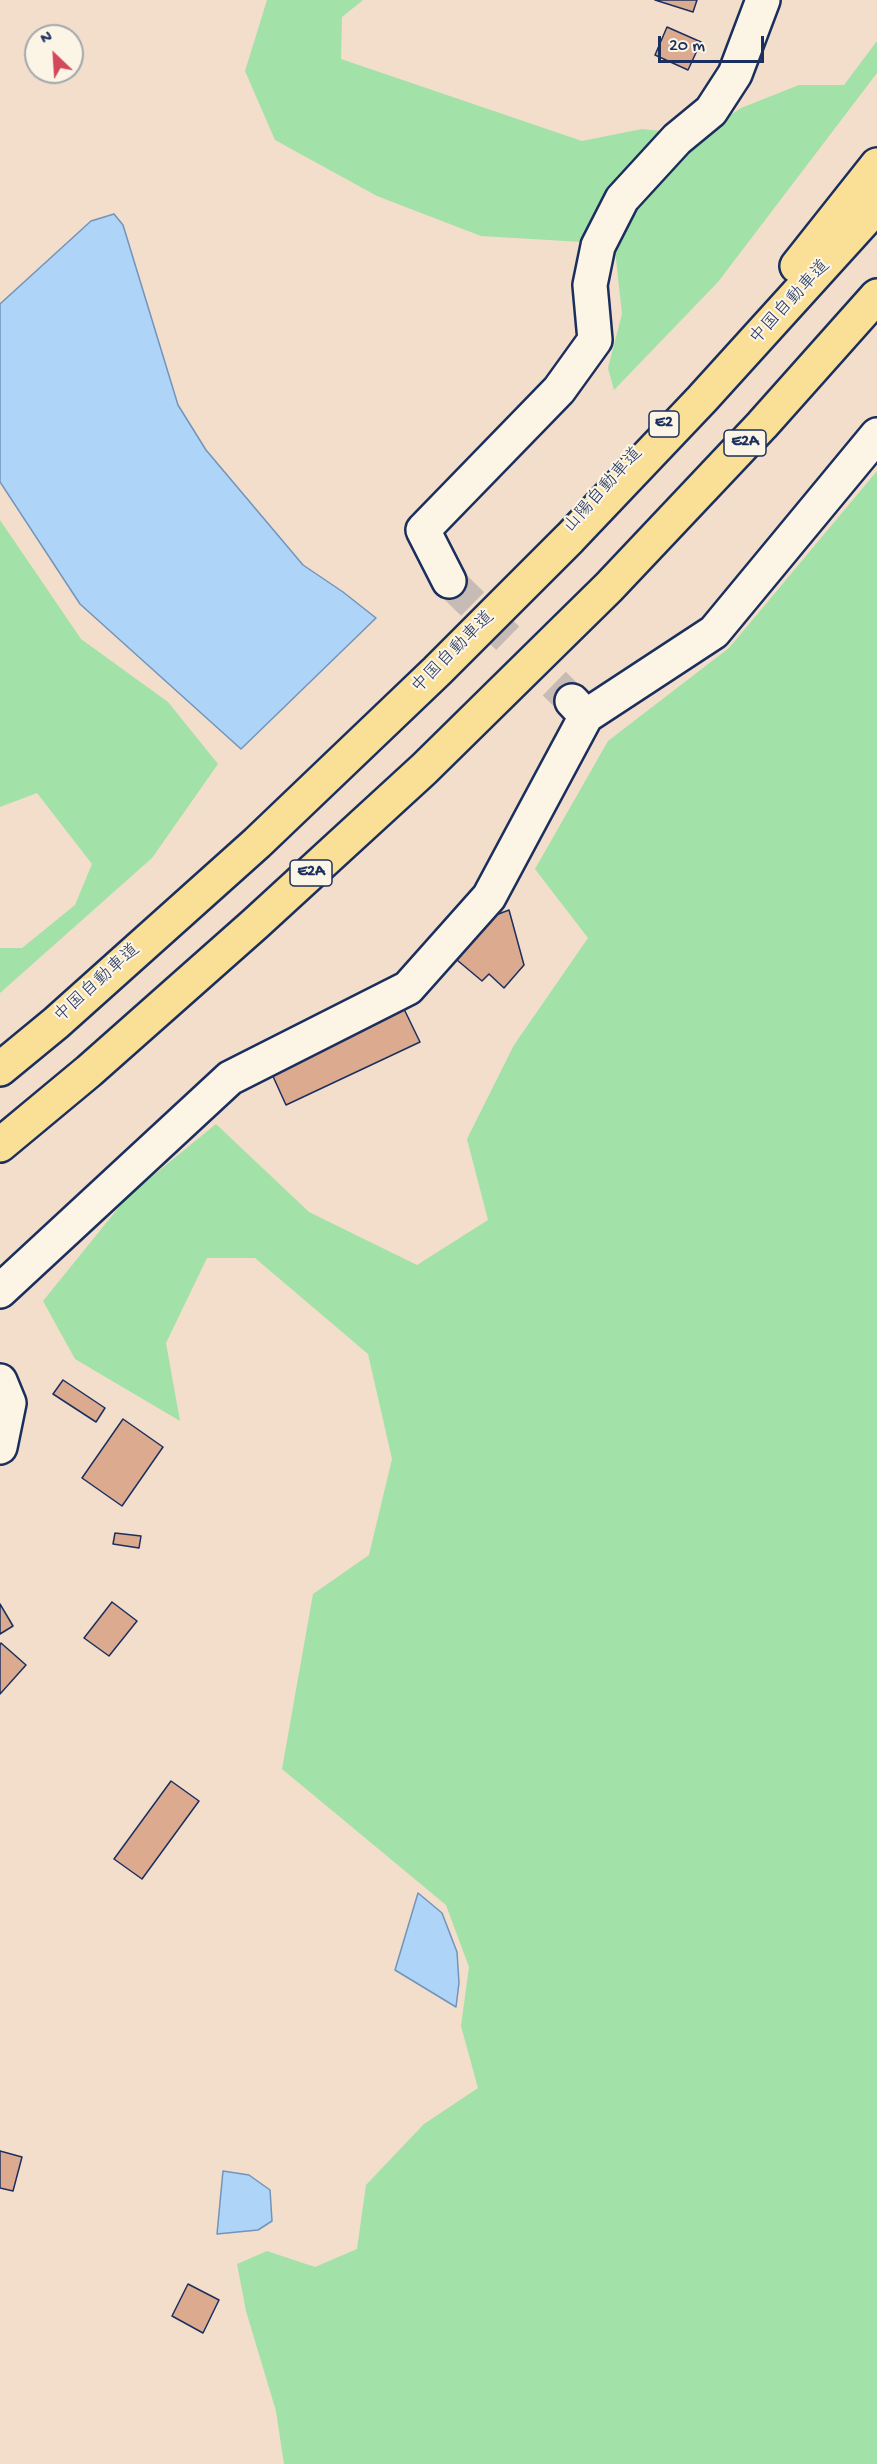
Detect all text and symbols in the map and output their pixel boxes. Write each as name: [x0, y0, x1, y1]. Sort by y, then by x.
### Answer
north arrow: [24, 24, 84, 84]
scale bar: [661, 24, 768, 62]
text: N: [38, 28, 56, 50]
text: 20 m: [669, 36, 705, 57]
street label: 中国自動車道: [746, 256, 836, 350]
road number: E2: [649, 411, 679, 437]
road number: E2A: [724, 430, 766, 456]
street label: 山陽自動車道: [560, 444, 648, 538]
street label: 中国自動車道: [408, 607, 500, 699]
road number: E2A: [290, 860, 332, 886]
street label: 中国自動車道: [51, 940, 145, 1028]

